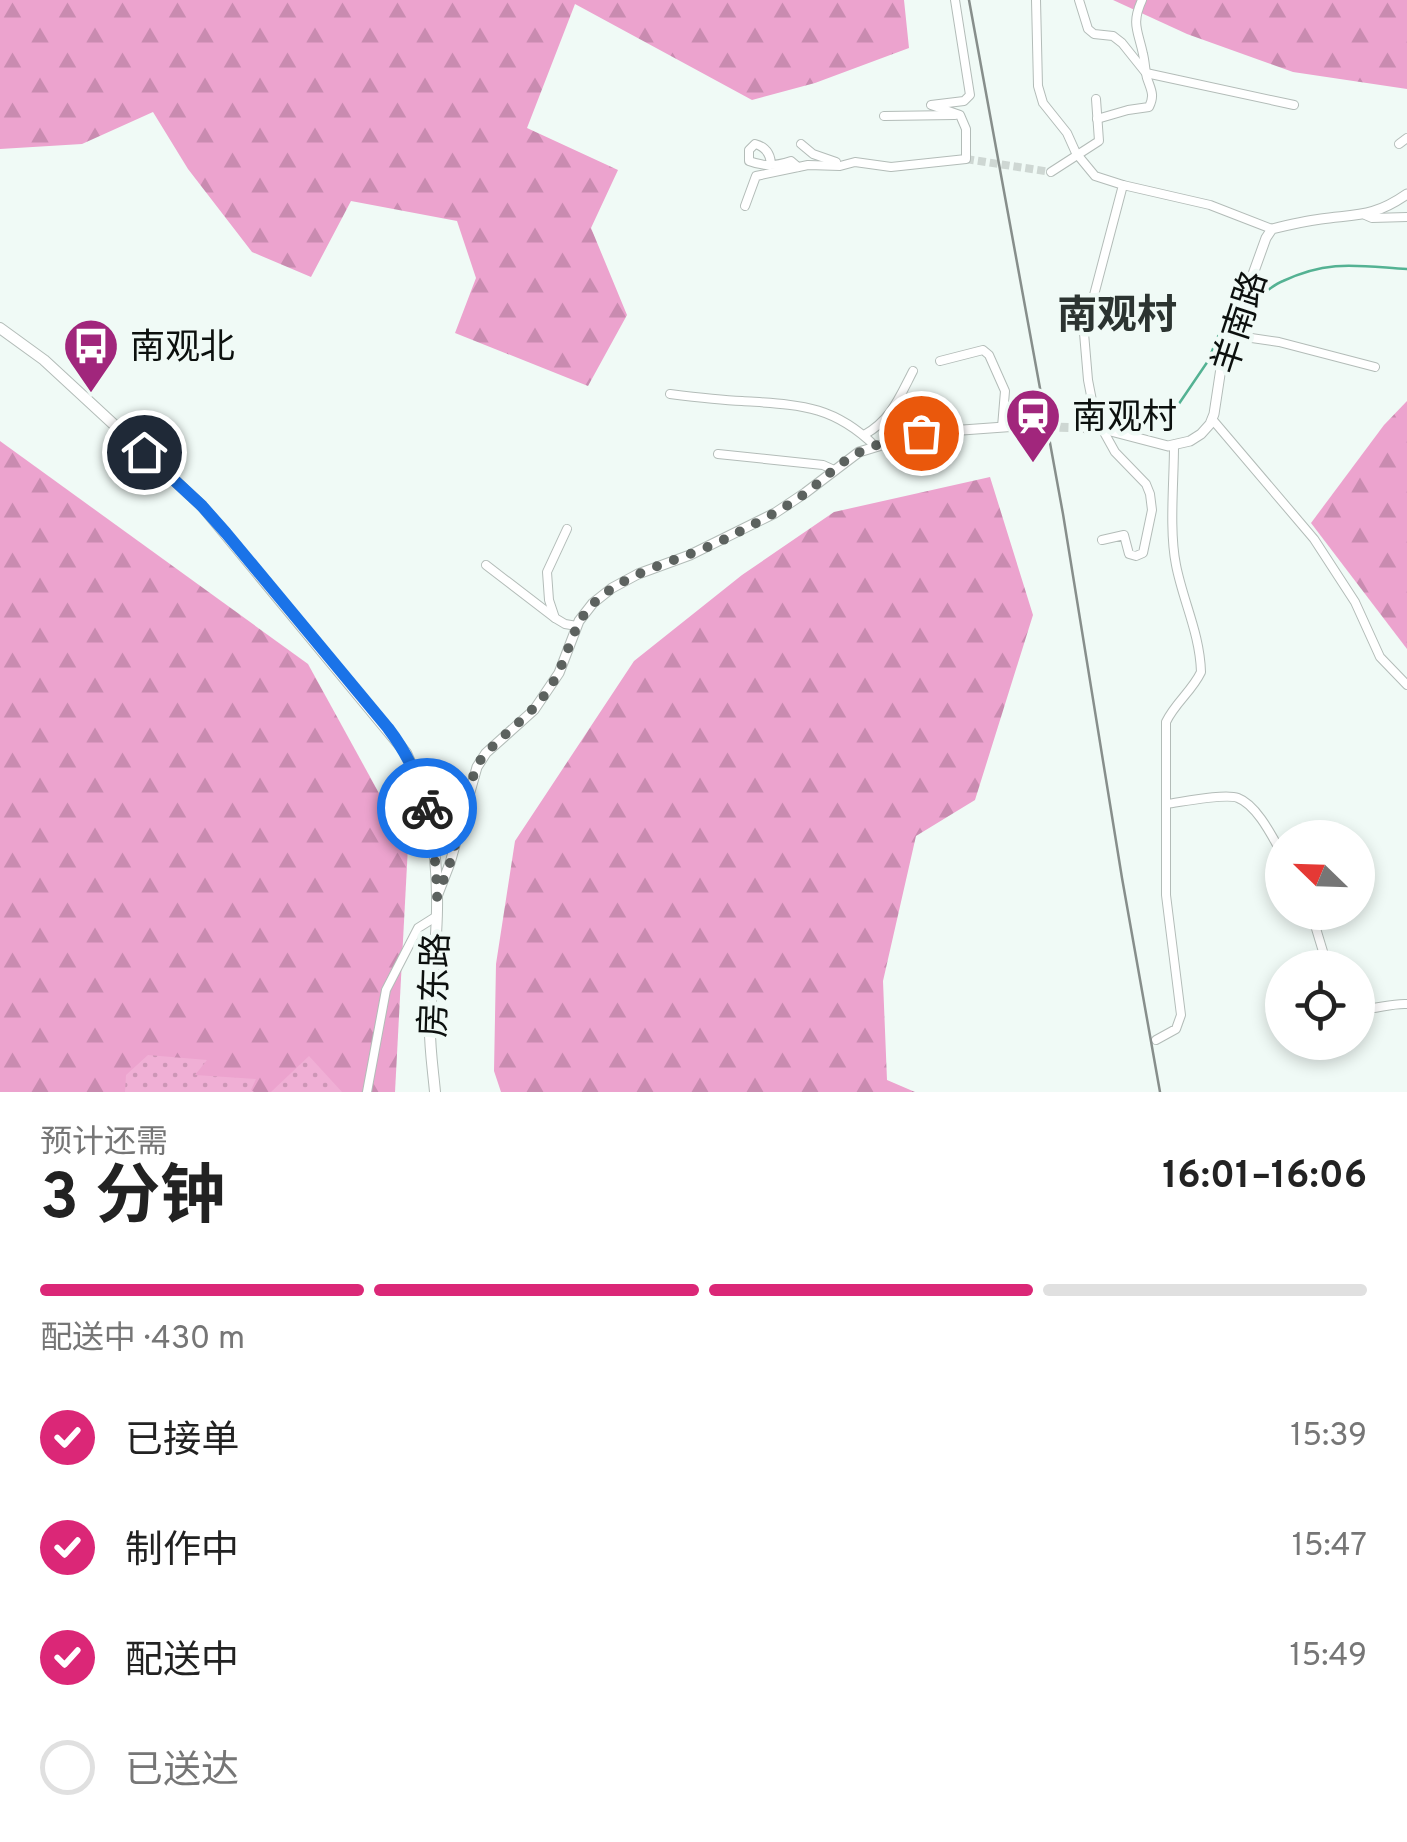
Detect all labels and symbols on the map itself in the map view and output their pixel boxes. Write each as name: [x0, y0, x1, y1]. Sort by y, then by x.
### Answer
street label: 羊南路: [1205, 266, 1279, 380]
district label: 南观村: [1057, 293, 1177, 343]
bus stop icon: 南观北: [61, 316, 121, 395]
place label: 南观北: [130, 327, 235, 371]
station icon: 南观村: [1003, 386, 1063, 465]
pin: [879, 391, 964, 476]
place label: 南观村: [1072, 397, 1177, 441]
pin: [102, 410, 187, 495]
courier: [377, 758, 477, 858]
north arrow: [1265, 820, 1375, 930]
street label: 房东路: [413, 932, 461, 1038]

